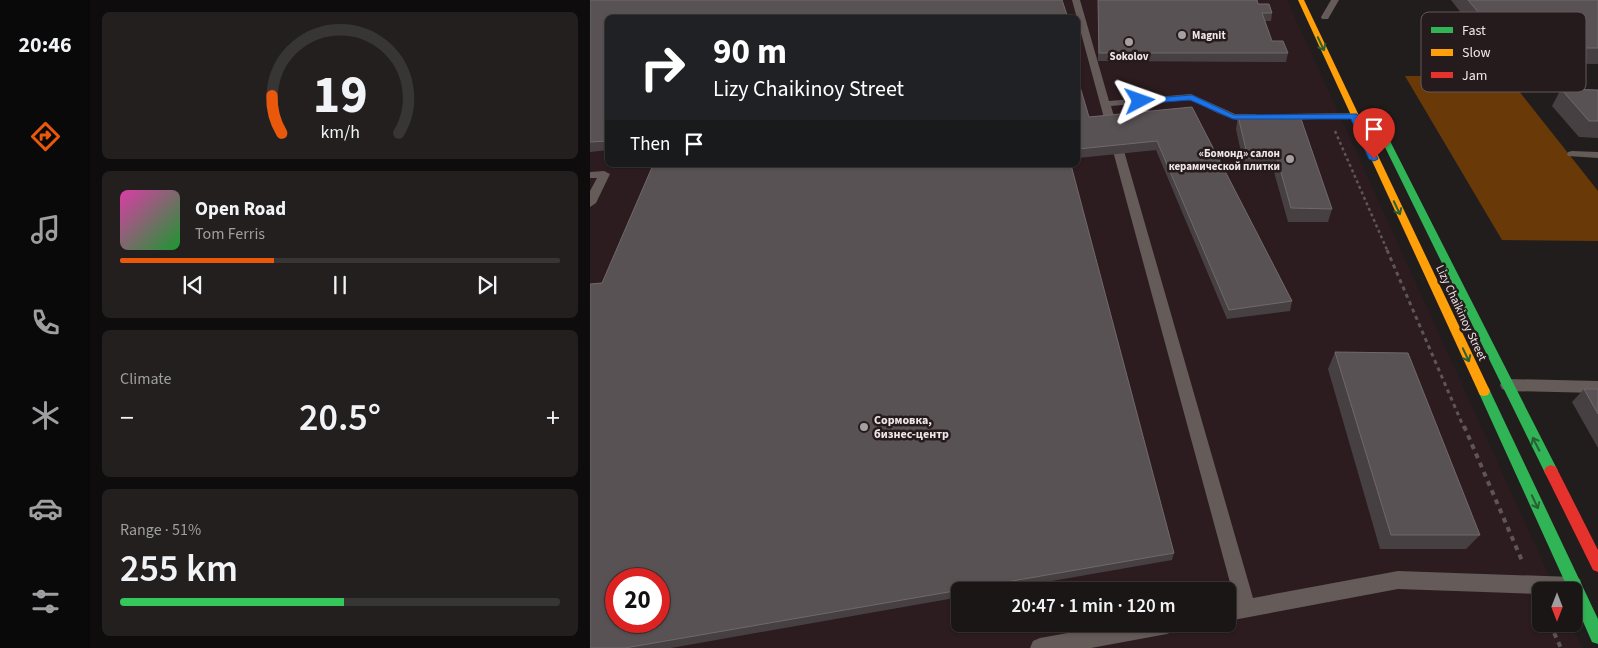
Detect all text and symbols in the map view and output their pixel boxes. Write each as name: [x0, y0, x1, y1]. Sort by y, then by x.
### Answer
legend: [1421, 12, 1586, 92]
text: Fast: [1462, 21, 1486, 41]
text: 90 m: [713, 27, 787, 77]
place label: Magnit: [1192, 28, 1226, 43]
text: 20:46: [18, 29, 72, 61]
marker: Magnit: [1176, 29, 1188, 41]
icon: right: [630, 35, 695, 100]
marker: Sokolov: [1123, 36, 1135, 48]
one-way arrow: [1317, 36, 1326, 51]
text: Slow: [1462, 43, 1491, 63]
place label: Sokolov: [1110, 49, 1149, 64]
text: 19: [313, 59, 367, 133]
text: Jam: [1462, 66, 1487, 86]
text: Lizy Chaikinoy Street: [713, 73, 904, 105]
position arrow: [1113, 74, 1165, 126]
pin: [1353, 108, 1395, 159]
icon: arrive: [1360, 115, 1388, 143]
icon: directions: [28, 119, 63, 154]
text: km/h: [320, 120, 360, 145]
icon: arrive: [680, 130, 708, 158]
text: Then: [630, 131, 670, 158]
place label: «Бомонд» салон керамической плитки: [1169, 146, 1280, 174]
marker: «Бомонд» салон керамической плитки: [1284, 153, 1296, 165]
text: Open Road: [195, 196, 286, 223]
one-way arrow: [1392, 200, 1402, 215]
icon: music: [28, 212, 63, 247]
text: Tom Ferris: [195, 223, 265, 245]
street label: Lizy Chaikinoy Street: [1431, 262, 1491, 364]
icon: previous: [179, 271, 207, 299]
icon: pause: [326, 271, 354, 299]
icon: next: [473, 271, 501, 299]
icon: phone: [28, 305, 63, 340]
one-way arrow: [1461, 347, 1471, 362]
text: Climate: [120, 368, 171, 390]
text: 20.5°: [299, 391, 381, 445]
icon: climate: [28, 398, 63, 433]
text: −: [120, 398, 134, 438]
text: +: [546, 398, 560, 438]
place label: Сормовка, бизнес-центр: [874, 412, 949, 443]
marker: Сормовка, бизнес-центр: [858, 421, 870, 433]
one-way arrow: [1531, 436, 1541, 451]
icon: car: [28, 491, 63, 526]
one-way arrow: [1530, 494, 1540, 509]
text: Range · 51%: [120, 519, 201, 541]
text: 255 km: [120, 542, 238, 596]
speed limit sign: 20: [605, 568, 670, 633]
north arrow: [1532, 582, 1582, 632]
map controls: [1532, 582, 1582, 632]
icon: filters: [28, 584, 63, 619]
text: 20:47 · 1 min · 120 m: [1011, 593, 1176, 620]

